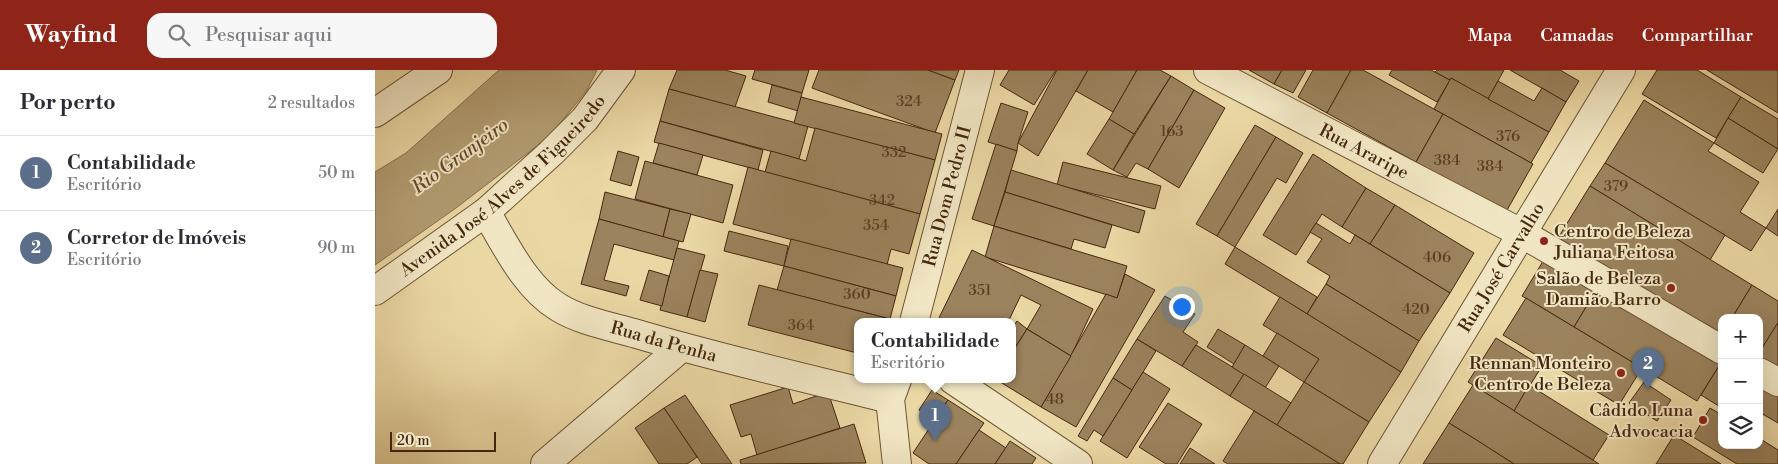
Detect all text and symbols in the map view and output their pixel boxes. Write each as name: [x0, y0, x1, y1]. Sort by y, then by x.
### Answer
search box: [147, 13, 497, 58]
text: Wayfind: [25, 20, 117, 50]
icon: search: [165, 21, 193, 49]
text: Pesquisar aqui: [205, 23, 332, 47]
text: Mapa: [1468, 24, 1512, 47]
text: Camadas: [1540, 24, 1614, 47]
text: Compartilhar: [1642, 24, 1753, 47]
text: Por perto: [20, 90, 116, 116]
street label: Avenida José Alves de Figueiredo: [394, 90, 611, 282]
house number: 324: [896, 92, 922, 111]
text: 2 resultados: [268, 93, 355, 113]
water label: Rio Granjeiro: [406, 113, 513, 200]
street label: Rua Araripe: [1315, 118, 1413, 184]
house number: 163: [1160, 122, 1184, 141]
street label: Rua Dom Pedro II: [917, 123, 976, 269]
house number: 376: [1496, 127, 1520, 146]
house number: 332: [881, 143, 907, 162]
text: Contabilidade: [67, 151, 196, 175]
house number: 384: [1434, 151, 1460, 170]
house number: 384: [1477, 157, 1503, 176]
text: 1: [32, 163, 40, 183]
text: 50 m: [318, 163, 355, 183]
text: Escritório: [67, 175, 141, 195]
house number: 379: [1604, 177, 1628, 196]
house number: 342: [869, 191, 895, 210]
street label: Rua José Carvalho: [1453, 198, 1550, 337]
house number: 354: [863, 216, 889, 235]
place label: Centro de Beleza Juliana Feitosa: [1553, 220, 1692, 264]
text: Corretor de Imóveis: [67, 226, 246, 250]
marker: Centro de Beleza Juliana Feitosa: [1538, 235, 1550, 247]
text: 2: [31, 238, 41, 258]
text: 90 m: [317, 238, 355, 258]
house number: 406: [1423, 248, 1451, 267]
text: Escritório: [67, 250, 141, 270]
place label: Salão de Beleza Damião Barro: [1536, 267, 1662, 311]
house number: 351: [968, 281, 992, 300]
marker: Salão de Beleza Damião Barro: [1665, 282, 1677, 294]
house number: 360: [843, 285, 871, 304]
your location: [1169, 294, 1195, 320]
house number: 420: [1402, 300, 1430, 319]
map controls: [1718, 314, 1763, 449]
button: +: [1718, 314, 1763, 359]
street label: Rua da Penha: [608, 316, 720, 367]
house number: 364: [788, 316, 814, 335]
popup: [854, 318, 1016, 383]
text: Contabilidade: [871, 329, 999, 353]
pin: 2: [1632, 348, 1664, 389]
place label: Rennan Monteiro Centro de Beleza: [1469, 352, 1612, 396]
text: Escritório: [871, 353, 945, 373]
button: −: [1718, 359, 1763, 404]
marker: Rennan Monteiro Centro de Beleza: [1615, 367, 1627, 379]
house number: 48: [1046, 390, 1064, 409]
place label: Câdido Luna Advocacia: [1589, 399, 1694, 443]
pin: 1: [919, 400, 951, 441]
button: layers: [1718, 404, 1763, 449]
marker: Câdido Luna Advocacia: [1697, 414, 1709, 426]
scale bar: [390, 429, 496, 452]
text: 20 m: [397, 432, 429, 450]

